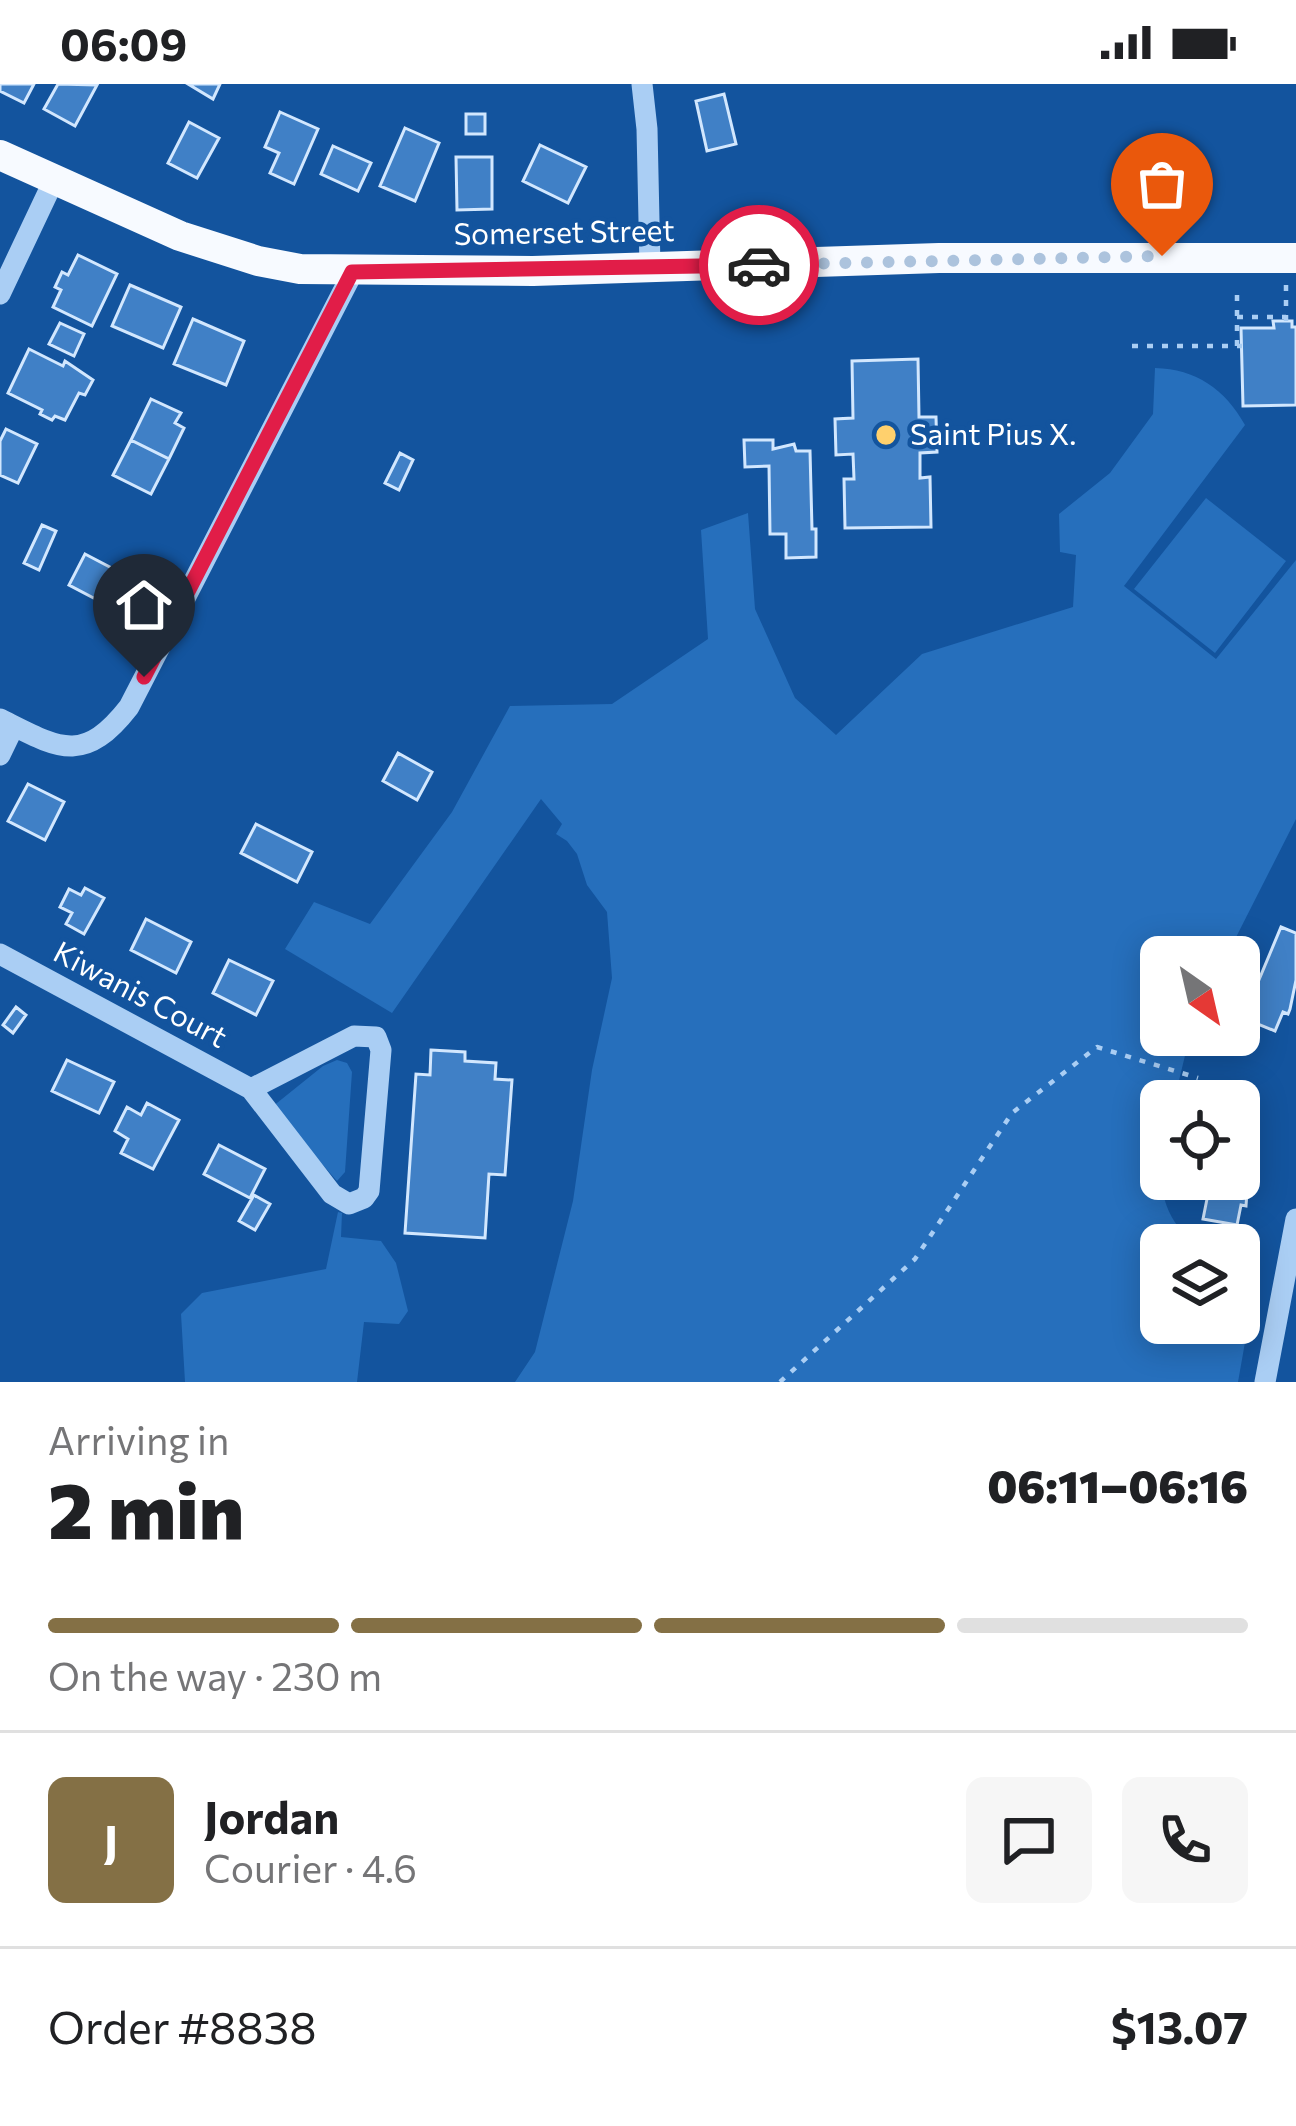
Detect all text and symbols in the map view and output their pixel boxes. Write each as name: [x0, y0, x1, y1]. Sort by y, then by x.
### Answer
text: 06:09: [60, 15, 187, 70]
pin: [1111, 133, 1213, 256]
icon: bag: [1129, 151, 1195, 217]
courier: [699, 205, 819, 325]
street label: Somerset Street: [453, 210, 675, 251]
icon: car: [726, 232, 792, 298]
place label: Saint Pius X.: [910, 414, 1076, 451]
marker: Saint Pius X.: [873, 422, 899, 448]
pin: [93, 554, 195, 677]
icon: home: [111, 572, 177, 638]
street label: Kiwanis Court: [48, 932, 234, 1054]
north arrow: [1140, 936, 1260, 1056]
map controls: [1140, 936, 1260, 1344]
button: locate: [1140, 1080, 1260, 1200]
button: layers: [1140, 1224, 1260, 1344]
text: Arriving in: [48, 1415, 229, 1463]
text: 06:11–06:16: [987, 1457, 1248, 1512]
text: 2 min: [48, 1460, 244, 1555]
text: On the way · 230 m: [48, 1651, 382, 1699]
button: chat: [966, 1777, 1092, 1903]
button: phone: [1122, 1777, 1248, 1903]
text: Jordan: [204, 1788, 339, 1843]
text: J: [104, 1812, 118, 1867]
text: Courier · 4.6: [204, 1843, 417, 1891]
text: Order #8838: [48, 1998, 317, 2053]
text: $13.07: [1111, 1998, 1248, 2053]

